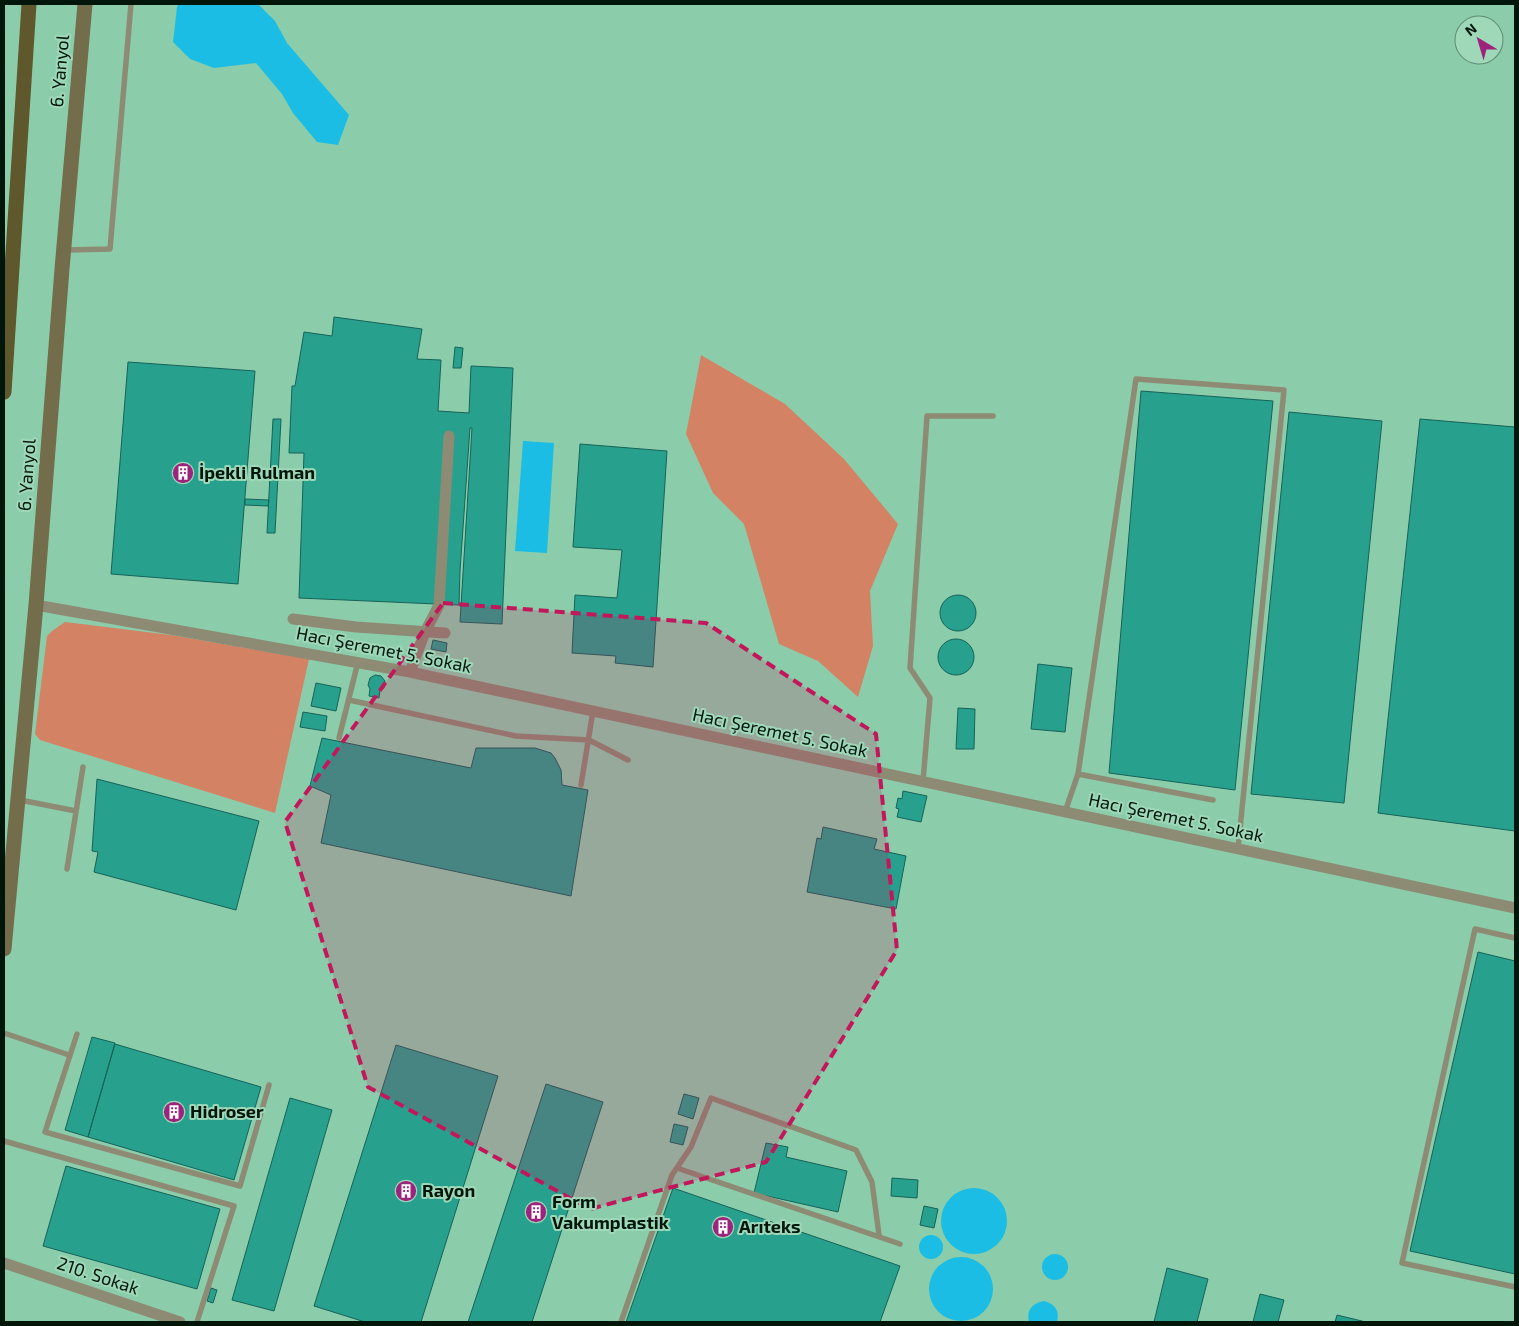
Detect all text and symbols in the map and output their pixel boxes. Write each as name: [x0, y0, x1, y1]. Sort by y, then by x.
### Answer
north arrow: [1454, 15, 1504, 65]
text: N: [1461, 20, 1480, 39]
street label: 6. Yanyol: [45, 33, 73, 108]
street label: 6. Yanyol: [13, 437, 40, 512]
building icon: İpekli Rulman: [171, 461, 195, 485]
place label: İpekli Rulman: [199, 461, 315, 483]
street label: Hacı Şeremet 5. Sokak: [294, 621, 474, 678]
street label: Hacı Şeremet 5. Sokak: [691, 703, 870, 762]
street label: Hacı Şeremet 5. Sokak: [1087, 788, 1266, 847]
building icon: Hidroser: [162, 1100, 186, 1124]
place label: Hidroser: [190, 1100, 264, 1122]
building icon: Rayon: [394, 1179, 418, 1203]
place label: Rayon: [422, 1179, 475, 1201]
place label: Form Vakumplastik: [552, 1190, 669, 1233]
building icon: Form Vakumplastik: [524, 1200, 548, 1224]
building icon: Arıteks: [711, 1215, 735, 1239]
place label: Arıteks: [739, 1215, 801, 1237]
street label: 210. Sokak: [55, 1251, 142, 1299]

